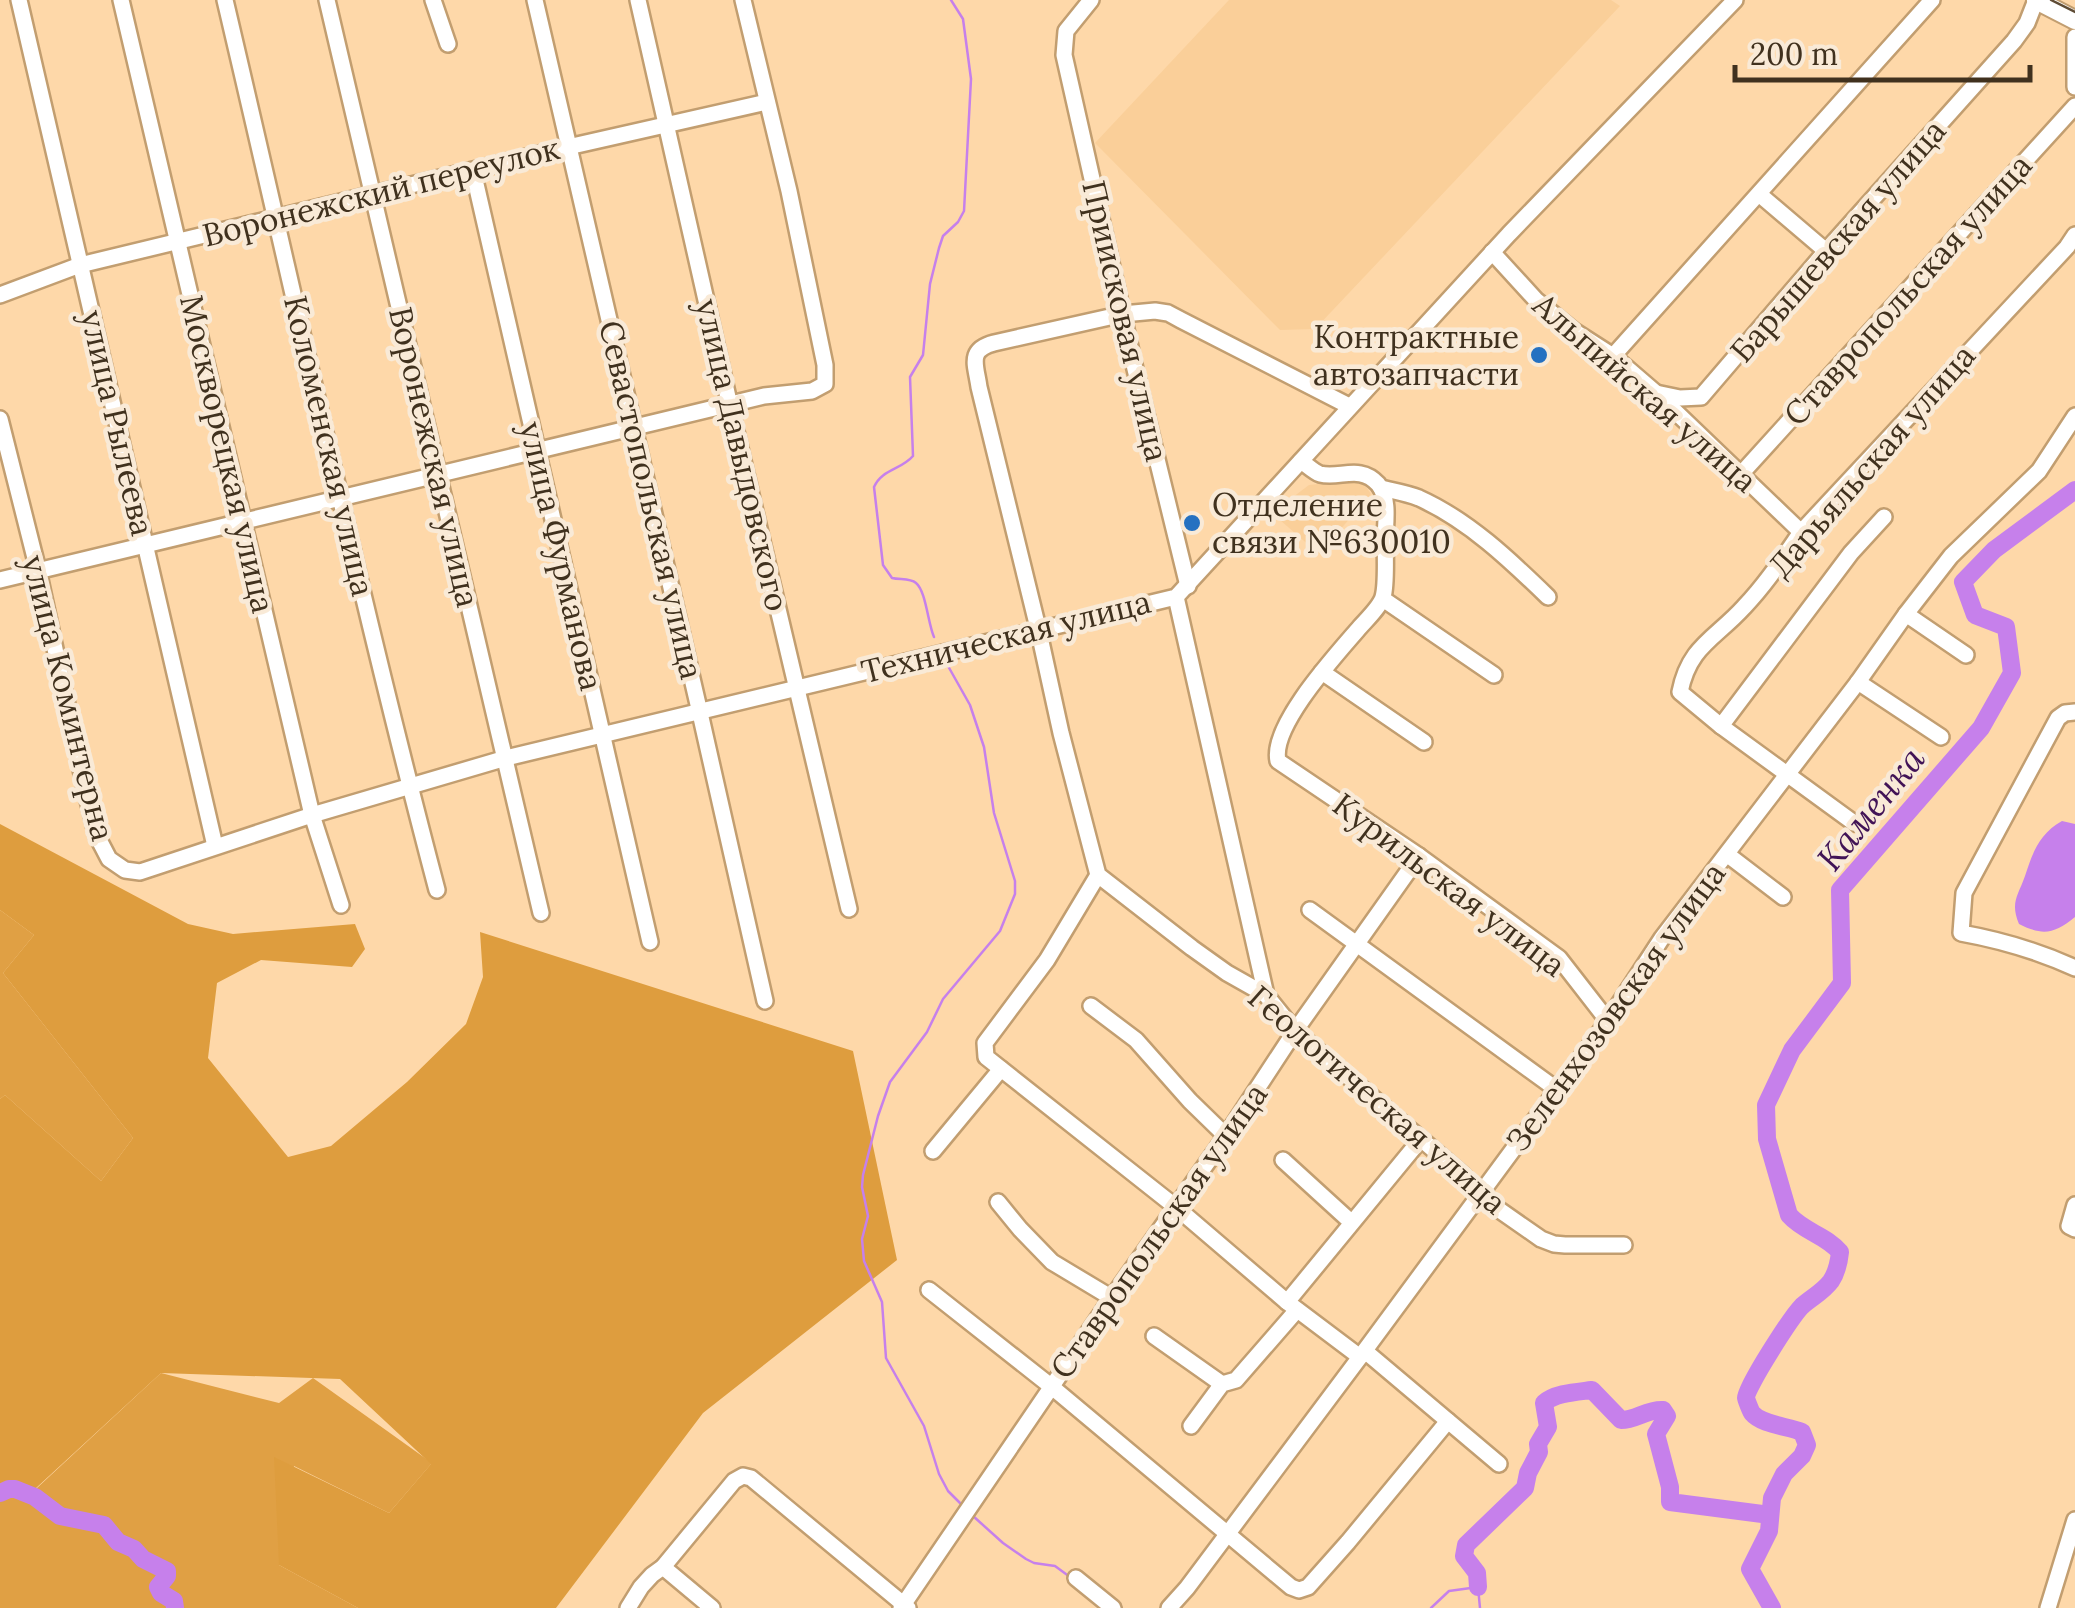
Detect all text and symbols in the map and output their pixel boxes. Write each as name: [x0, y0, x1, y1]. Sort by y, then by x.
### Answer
scale bar: [1735, 20, 2030, 82]
text: 200 m: [1750, 35, 1838, 73]
street label: Барышевская улица: [1721, 111, 1954, 371]
street label: Воронежский переулок: [198, 127, 564, 256]
street label: Ставропольская улица: [1775, 145, 2040, 434]
street label: Приисковая улица: [1073, 176, 1178, 465]
street label: Альпийская улица: [1524, 283, 1766, 501]
street label: Москворецкая улица: [171, 291, 284, 617]
street label: Коломенская улица: [275, 292, 384, 600]
street label: улица Давыдовского: [687, 295, 798, 615]
street label: Воронежская улица: [380, 303, 489, 611]
street label: улица Рылеева: [72, 306, 163, 540]
place label: Контрактные автозапчасти: [1313, 316, 1519, 394]
street label: Севастопольская улица: [590, 317, 713, 683]
street label: Дарьяльская улица: [1759, 336, 1984, 585]
marker: Контрактные автозапчасти: [1528, 344, 1550, 366]
street label: улица Фурманова: [511, 417, 612, 694]
place label: Отделение связи №630010: [1212, 484, 1451, 562]
marker: Отделение связи №630010: [1181, 512, 1203, 534]
street label: улица Коминтерна: [13, 551, 124, 845]
street label: Техническая улица: [857, 581, 1155, 692]
water label: Каменка: [1807, 737, 1935, 880]
street label: Курильская улица: [1325, 784, 1574, 985]
street label: Зеленхозовская улица: [1497, 854, 1734, 1159]
street label: Геологическая улица: [1240, 976, 1515, 1223]
street label: Ставропольская улица: [1041, 1075, 1276, 1386]

